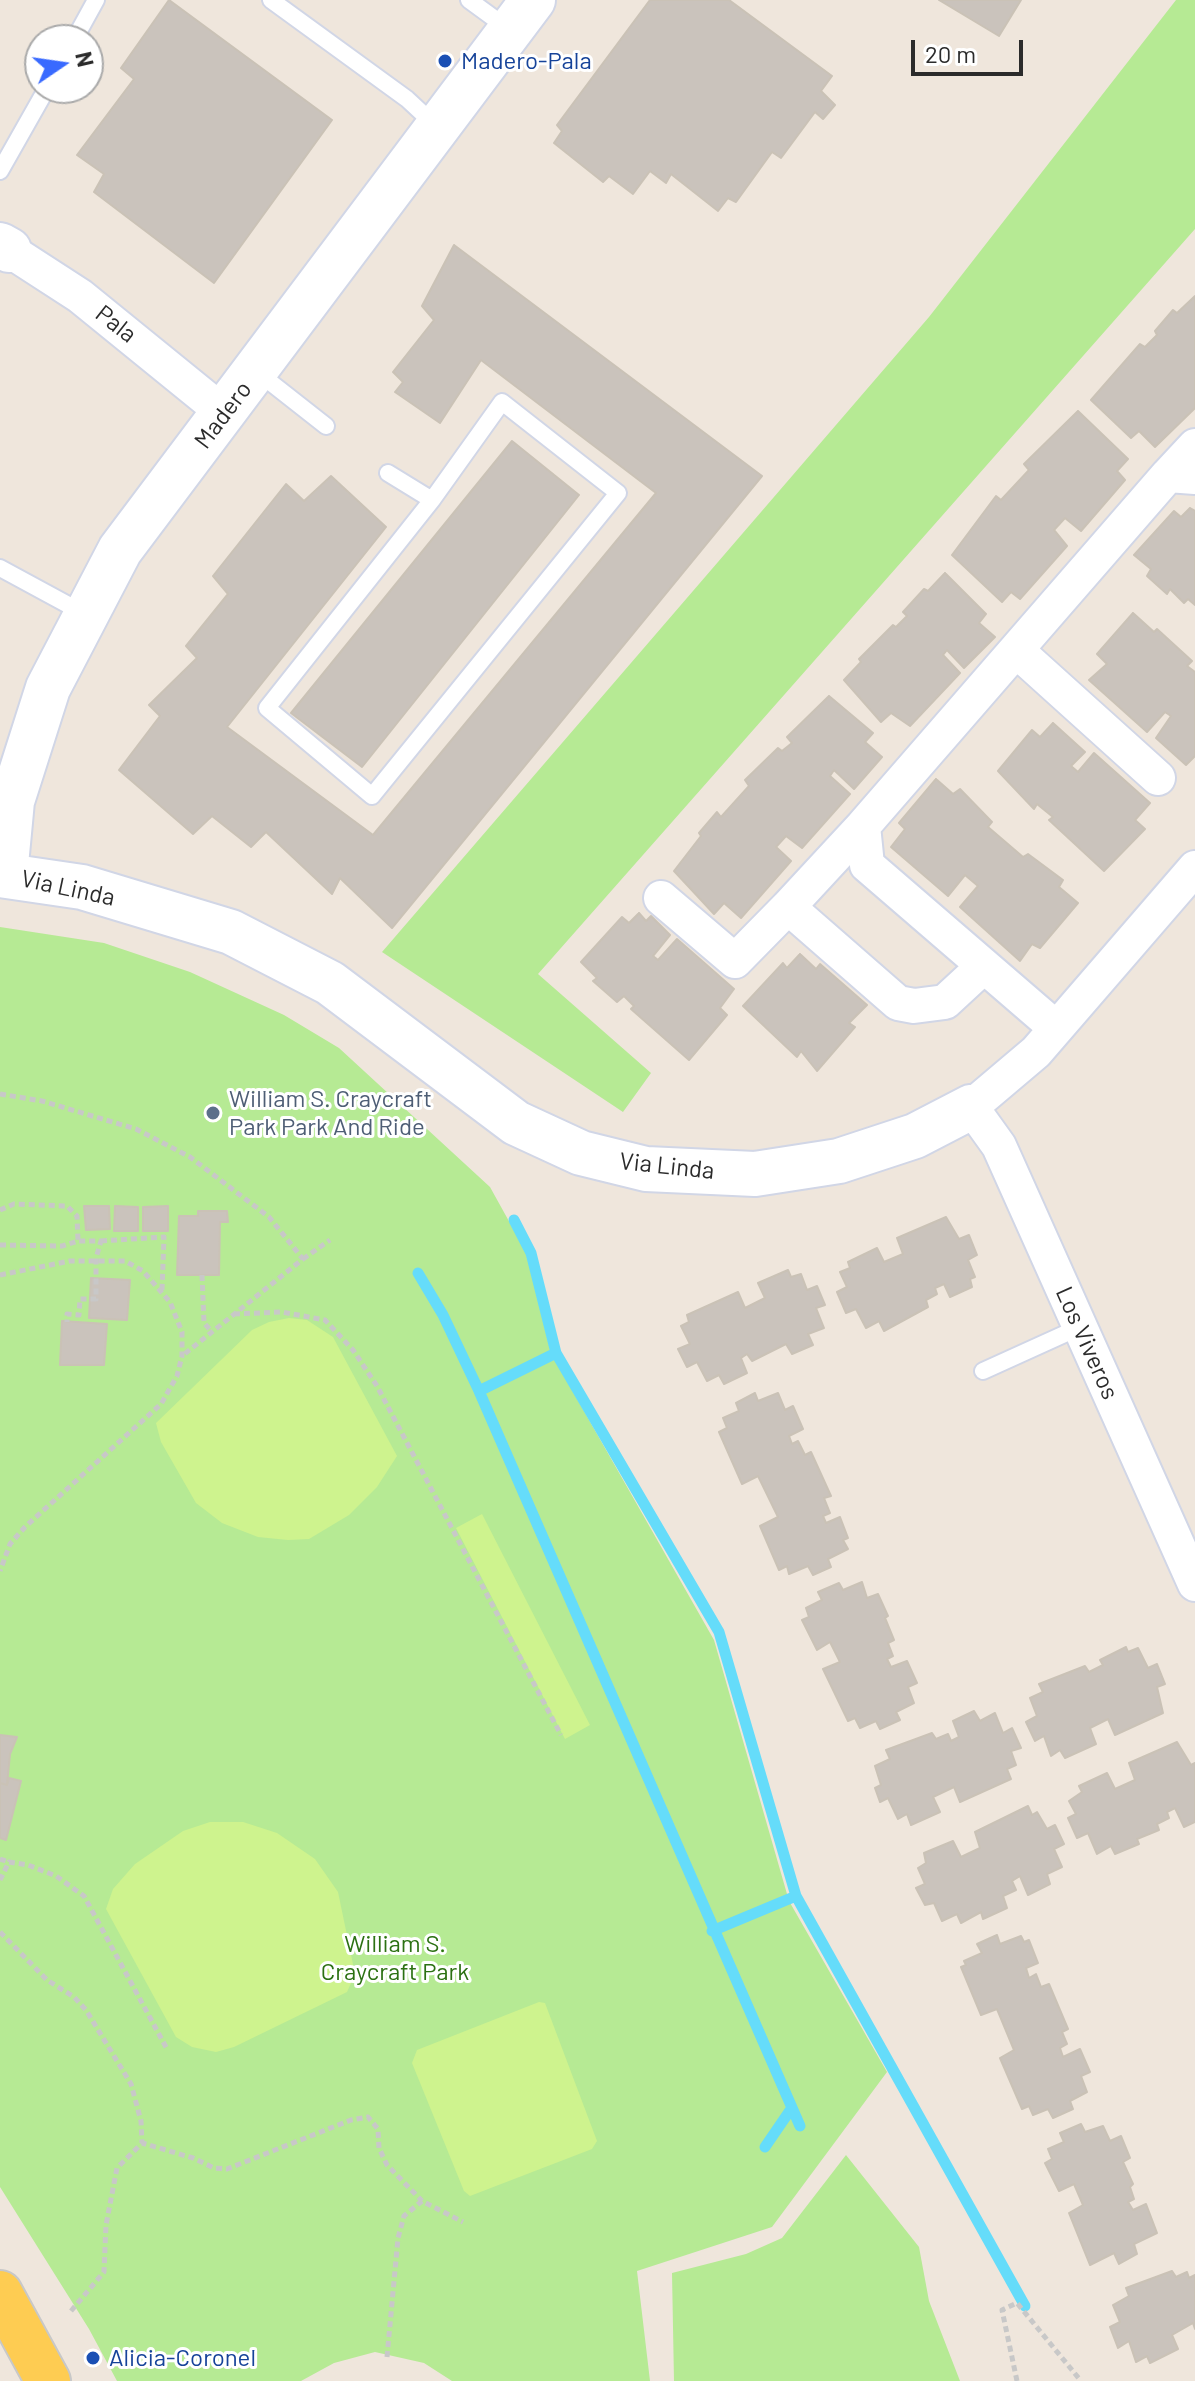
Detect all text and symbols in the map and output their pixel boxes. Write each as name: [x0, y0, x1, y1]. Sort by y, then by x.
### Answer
north arrow: [24, 24, 104, 104]
scale bar: [915, 24, 1027, 74]
text: 20 m: [925, 39, 976, 68]
place label: Madero-Pala: [461, 47, 592, 75]
text: N: [71, 49, 100, 69]
marker: Madero-Pala: [436, 52, 454, 70]
street label: Pala: [90, 299, 142, 349]
street label: Madero: [188, 376, 258, 454]
street label: Via Linda: [18, 864, 118, 912]
place label: William S. Craycraft Park Park And Ride: [229, 1085, 432, 1141]
marker: William S. Craycraft Park Park And Ride: [204, 1104, 222, 1122]
street label: Via Linda: [618, 1147, 716, 1185]
street label: Los Viveros: [1049, 1282, 1125, 1404]
park label: William S. Craycraft Park: [321, 1930, 469, 1986]
place label: Alicia-Coronel: [109, 2344, 256, 2372]
marker: Alicia-Coronel: [84, 2349, 102, 2367]

